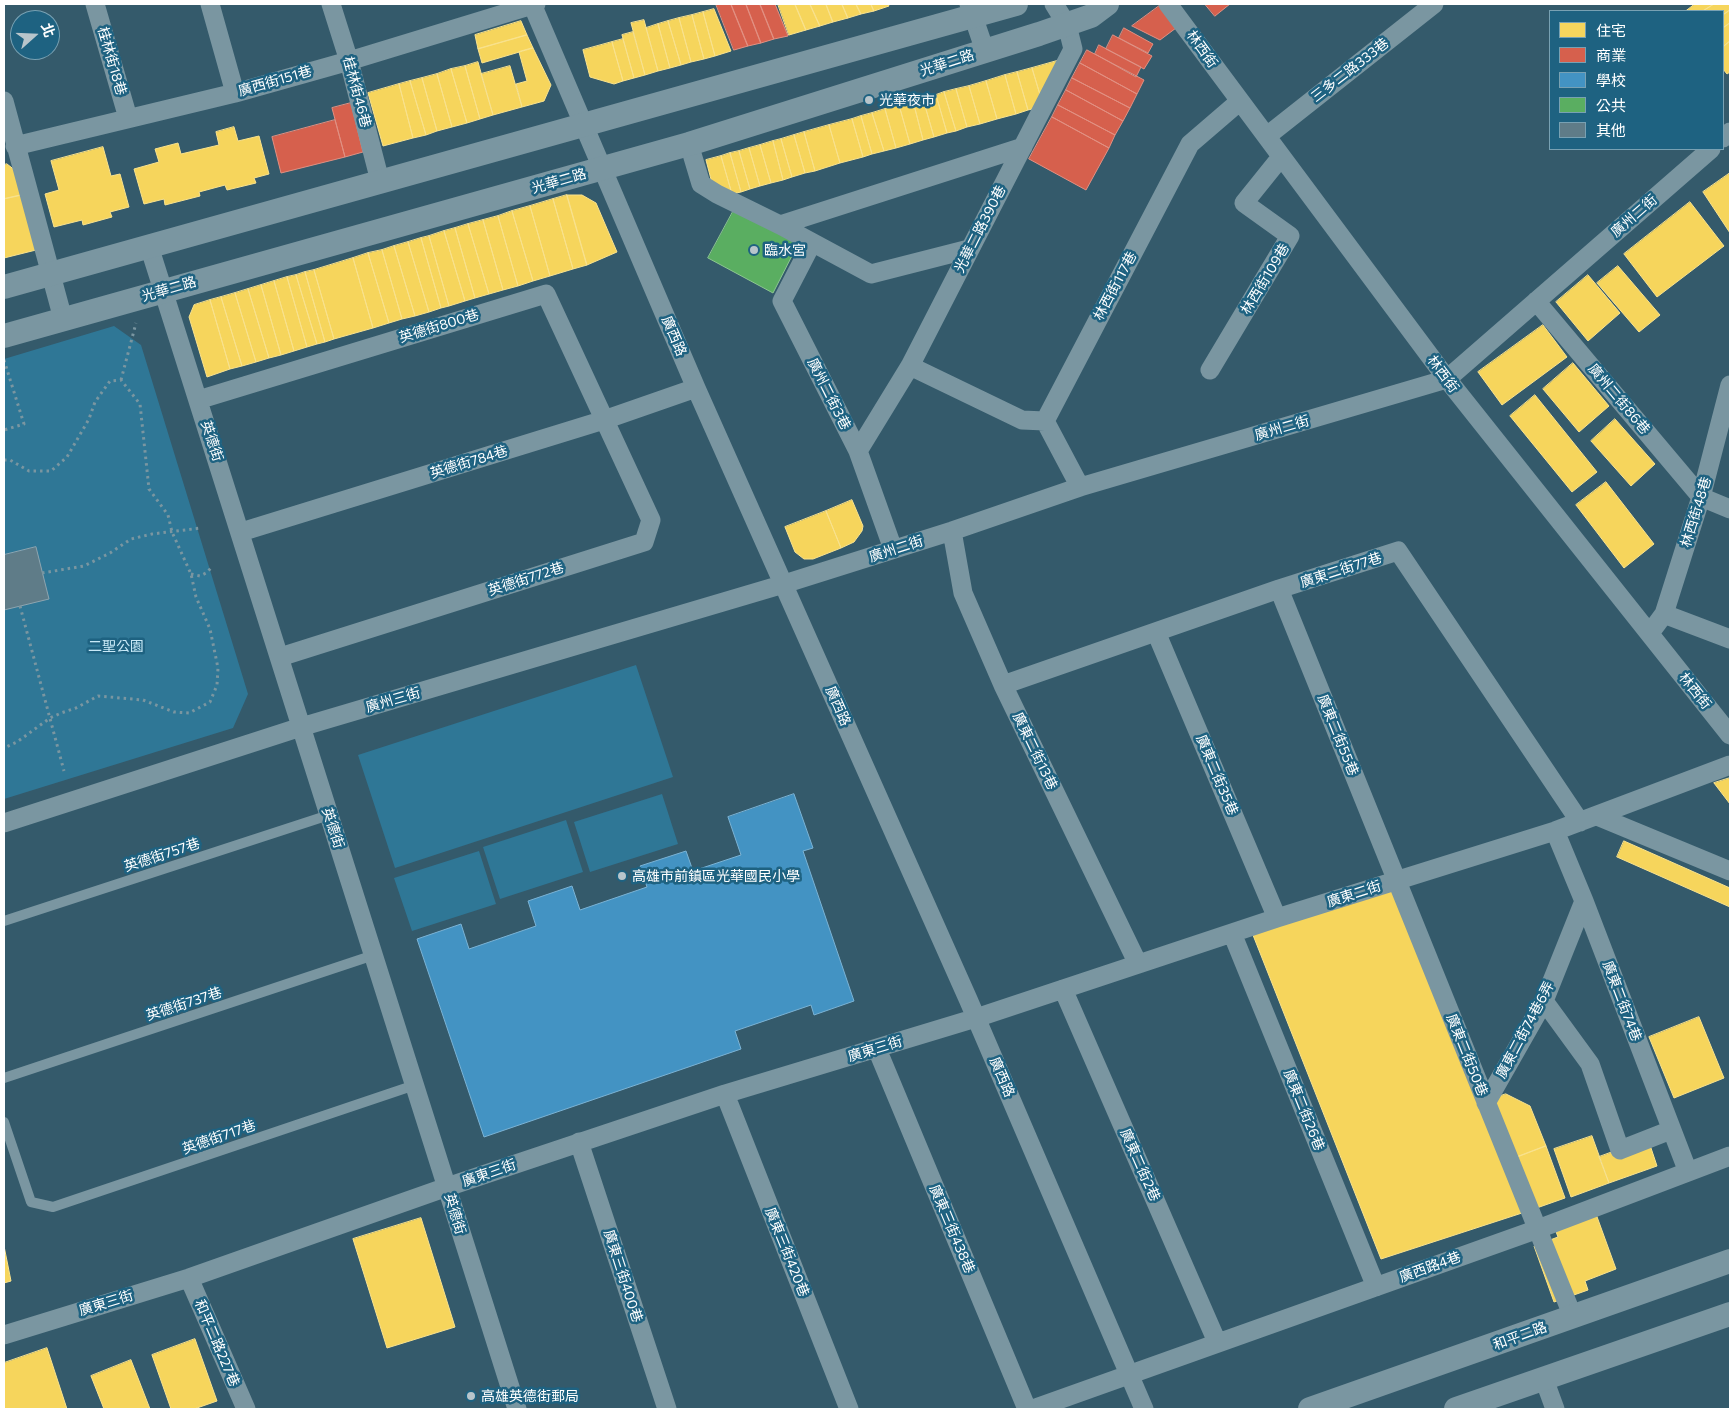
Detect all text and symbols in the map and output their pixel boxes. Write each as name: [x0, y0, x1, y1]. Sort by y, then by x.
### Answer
north arrow: [10, 10, 60, 60]
legend: [1549, 10, 1724, 150]
text: 北: [38, 21, 59, 40]
text: 住宅: [1596, 21, 1626, 39]
street label: 桂林街18巷: [94, 25, 130, 97]
street label: 林西街: [1183, 27, 1221, 71]
street label: 三多二路333巷: [1308, 34, 1392, 106]
street label: 光華二路: [918, 46, 976, 80]
text: 商業: [1596, 46, 1626, 64]
street label: 桂林街46巷: [339, 55, 375, 129]
street label: 廣西街151巷: [236, 62, 314, 100]
text: 學校: [1596, 71, 1626, 89]
place label: 光華夜市: [879, 92, 935, 108]
marker: 光華夜市: [863, 94, 875, 106]
text: 公共: [1596, 96, 1626, 114]
text: 其他: [1596, 121, 1626, 139]
street label: 光華二路: [530, 165, 588, 197]
street label: 光華二路390巷: [951, 183, 1009, 275]
street label: 廣州二街: [1607, 191, 1661, 241]
street label: 林西街109巷: [1237, 241, 1293, 317]
place label: 臨水宮: [764, 242, 806, 258]
marker: 臨水宮: [748, 244, 760, 256]
street label: 林西街117巷: [1090, 249, 1140, 323]
street label: 光華二路: [140, 273, 198, 305]
street label: 英德街800巷: [397, 306, 481, 346]
street label: 廣西路: [658, 313, 690, 359]
street label: 林西街: [1424, 352, 1462, 396]
street label: 廣州二街3巷: [804, 355, 854, 433]
street label: 廣州二街86巷: [1585, 360, 1653, 438]
street label: 廣州二街: [1253, 412, 1311, 444]
street label: 英德街: [198, 418, 226, 464]
street label: 英德街784巷: [428, 442, 510, 482]
street label: 林西街48巷: [1677, 475, 1715, 549]
street label: 廣州二街: [867, 532, 925, 566]
street label: 廣東二街77巷: [1298, 549, 1384, 591]
street label: 英德街772巷: [486, 559, 566, 599]
park label: 二聖公園: [88, 638, 144, 654]
street label: 林西街: [1675, 669, 1715, 713]
street label: 廣西路: [822, 683, 854, 729]
street label: 廣州三街: [364, 684, 422, 716]
street label: 廣東二街55巷: [1314, 692, 1362, 778]
street label: 廣東二街13巷: [1009, 710, 1061, 792]
street label: 廣東二街35巷: [1192, 732, 1242, 818]
street label: 英德街: [319, 805, 347, 851]
street label: 英德街757巷: [122, 835, 202, 875]
place label: 高雄市前鎮區光華國民小學: [632, 868, 800, 884]
marker: 高雄市前鎮區光華國民小學: [616, 870, 628, 882]
street label: 廣東二街: [1325, 877, 1383, 911]
street label: 廣東二街74巷: [1599, 958, 1645, 1044]
street label: 廣東二街74巷6弄: [1492, 979, 1558, 1081]
street label: 英德街737巷: [144, 984, 224, 1024]
street label: 廣東二街50巷: [1443, 1011, 1491, 1099]
street label: 廣東三街: [846, 1033, 904, 1065]
street label: 廣西路: [986, 1054, 1018, 1100]
street label: 廣東二街26巷: [1280, 1067, 1328, 1153]
street label: 英德街717巷: [180, 1117, 258, 1157]
street label: 廣東二街2巷: [1117, 1126, 1163, 1204]
street label: 廣東三街: [460, 1156, 518, 1190]
street label: 廣東三街438巷: [926, 1182, 978, 1276]
street label: 英德街: [441, 1191, 469, 1237]
street label: 廣東三街420巷: [761, 1205, 813, 1299]
street label: 廣東三街400巷: [600, 1227, 646, 1325]
street label: 廣西路4巷: [1397, 1248, 1463, 1286]
street label: 廣東三街: [77, 1287, 135, 1319]
street label: 和平二路227巷: [191, 1297, 243, 1389]
street label: 和平二路: [1491, 1319, 1549, 1353]
place label: 高雄英德街郵局: [481, 1388, 579, 1404]
marker: 高雄英德街郵局: [465, 1390, 477, 1402]

